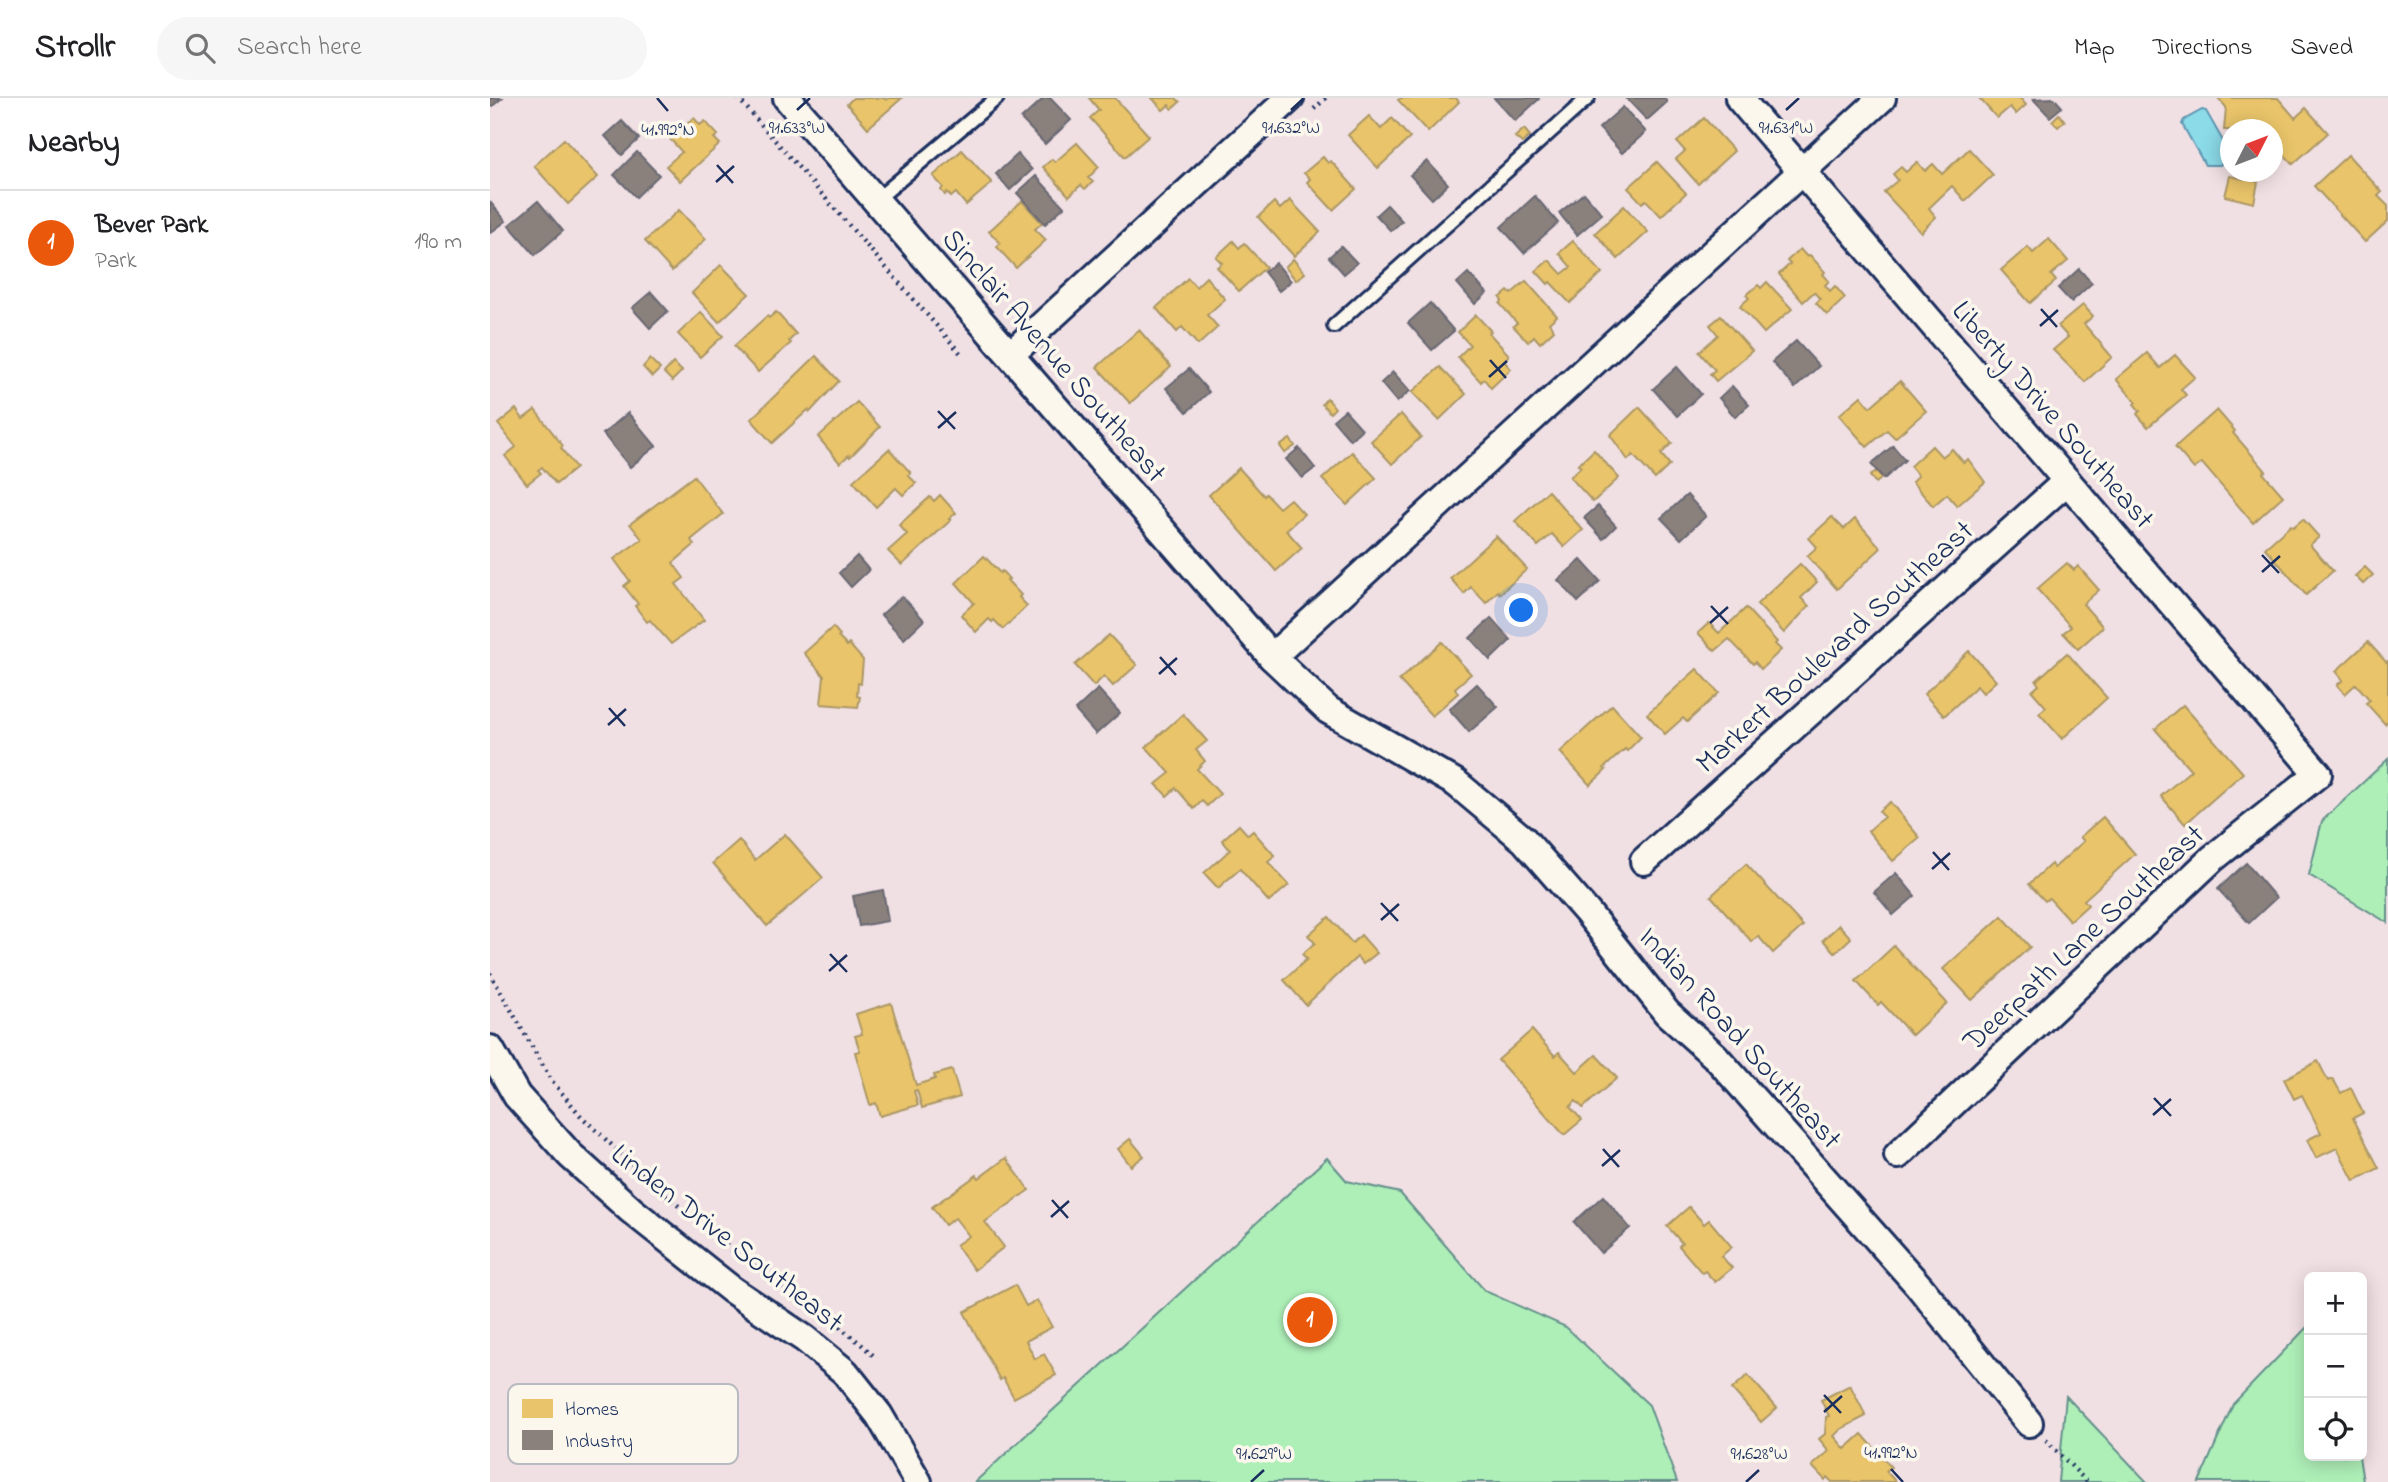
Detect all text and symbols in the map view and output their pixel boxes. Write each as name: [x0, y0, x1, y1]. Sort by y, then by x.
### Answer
search box: [157, 17, 647, 80]
text: Strollr: [35, 24, 115, 72]
icon: search: [181, 29, 219, 67]
text: Search here: [237, 29, 362, 67]
text: Map: [2074, 31, 2115, 66]
text: Directions: [2153, 31, 2252, 66]
text: Saved: [2290, 31, 2353, 66]
text: 91.633°W: [769, 116, 825, 142]
text: 91.632°W: [1262, 116, 1320, 142]
text: 91.631°W: [1759, 116, 1813, 142]
text: 41.992°N: [641, 118, 695, 144]
north arrow: [2220, 119, 2283, 182]
text: Nearby: [28, 122, 120, 166]
text: Bever Park: [95, 207, 208, 245]
street label: Sinclair Avenue Southeast: [930, 220, 1176, 494]
text: 1: [47, 226, 55, 259]
text: 190 m: [414, 226, 462, 259]
text: Park: [95, 245, 137, 278]
street label: Liberty Drive Southeast: [1940, 292, 2164, 540]
street label: Markert Boulevard Southeast: [1687, 511, 1985, 785]
your location: [1504, 593, 1538, 627]
street label: Deerpath Lane Southeast: [1953, 815, 2216, 1064]
street label: Indian Road Southeast: [1627, 918, 1851, 1160]
street label: Linden Drive Southeast: [600, 1134, 852, 1345]
map controls: [2304, 1272, 2367, 1461]
button: +: [2304, 1272, 2367, 1335]
pin: 1: [1287, 1294, 1333, 1346]
button: −: [2304, 1335, 2367, 1398]
legend: [508, 1384, 738, 1464]
text: Homes: [565, 1397, 619, 1424]
button: locate: [2304, 1398, 2367, 1461]
text: Industry: [565, 1429, 633, 1457]
text: 41.992°N: [1864, 1441, 1918, 1467]
text: 91.629°W: [1236, 1442, 1292, 1468]
text: 91.628°W: [1730, 1442, 1788, 1468]

